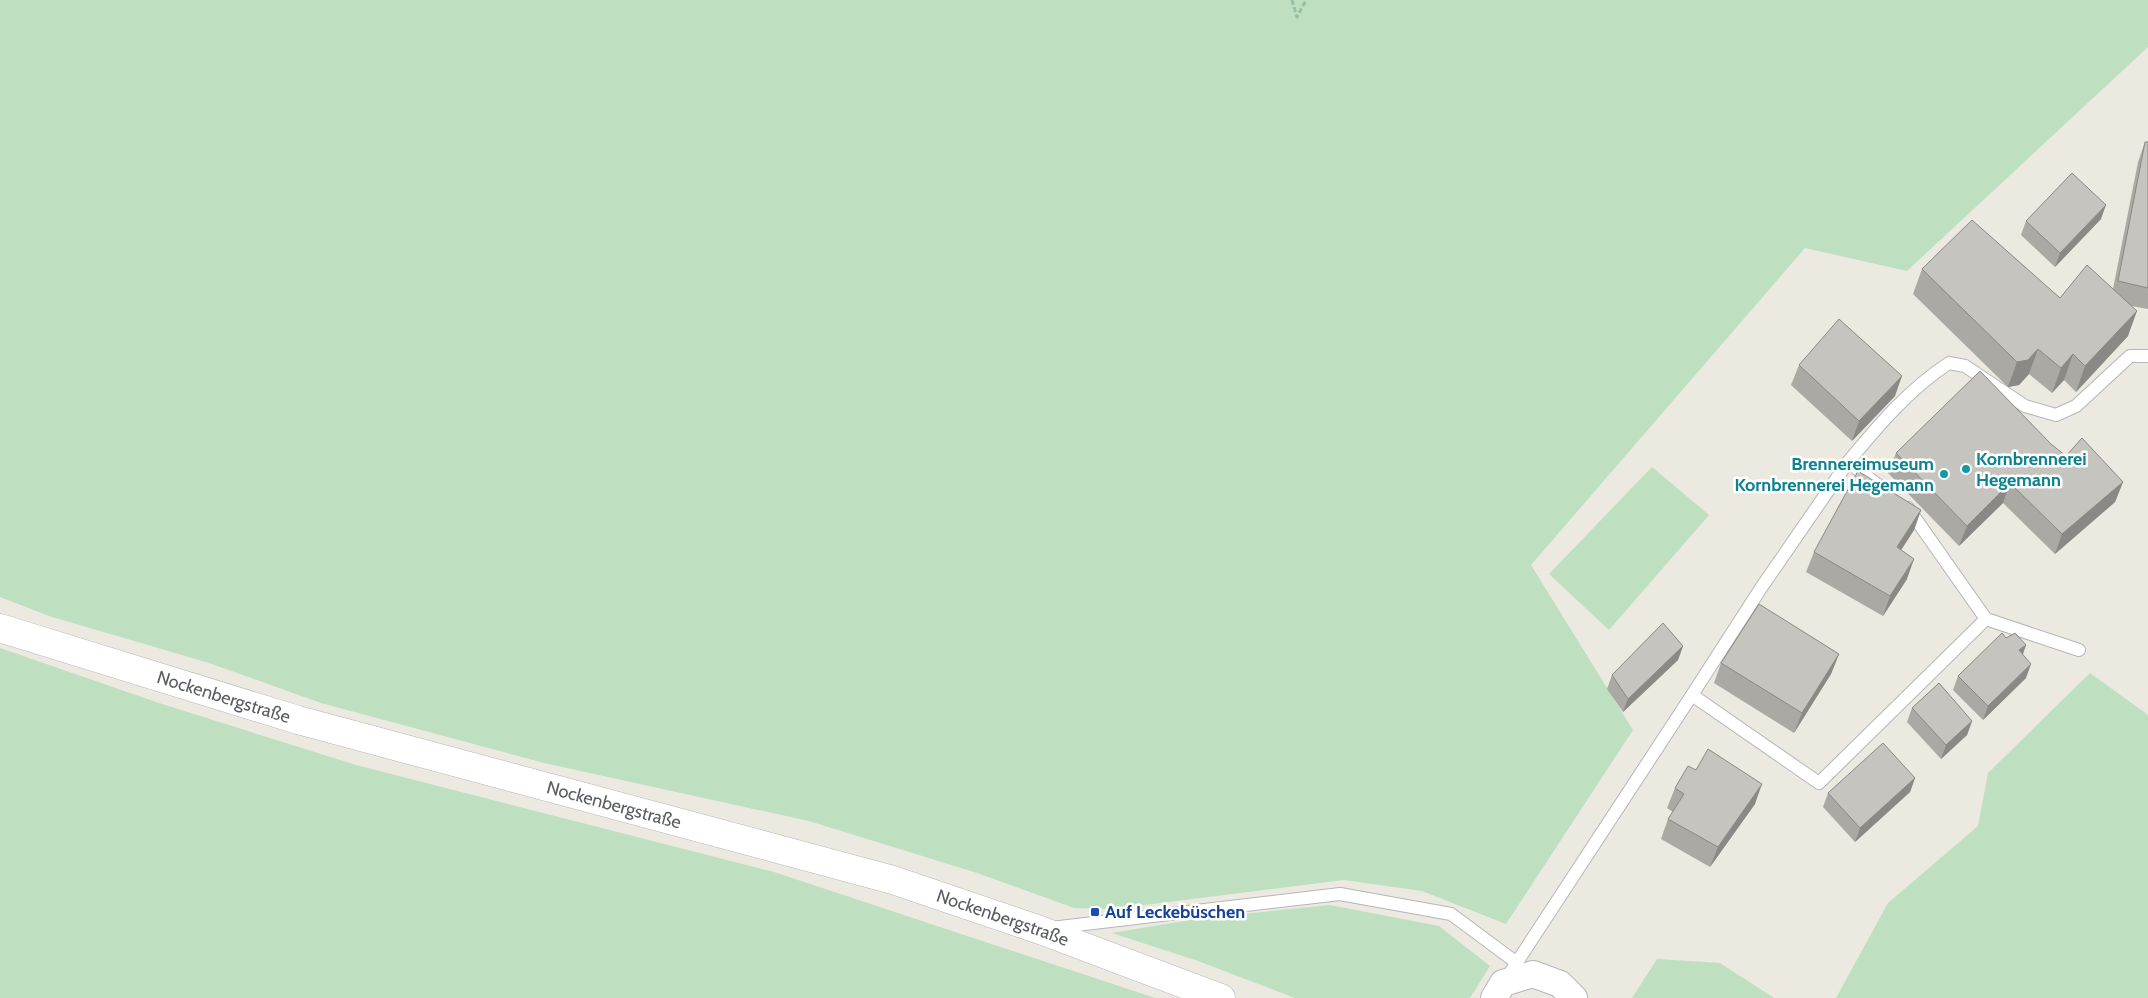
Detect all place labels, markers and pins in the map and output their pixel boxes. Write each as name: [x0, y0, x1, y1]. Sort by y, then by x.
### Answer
place label: Kornbrennerei Hegemann: [1976, 448, 2087, 491]
place label: Brennereimuseum Kornbrennerei Hegemann: [1734, 453, 1934, 496]
marker: Kornbrennerei Hegemann: [1960, 463, 1972, 475]
marker: Brennereimuseum Kornbrennerei Hegemann: [1938, 468, 1950, 480]
place label: Auf Leckebüschen: [1105, 901, 1245, 923]
marker: Auf Leckebüschen: [1089, 906, 1101, 918]

